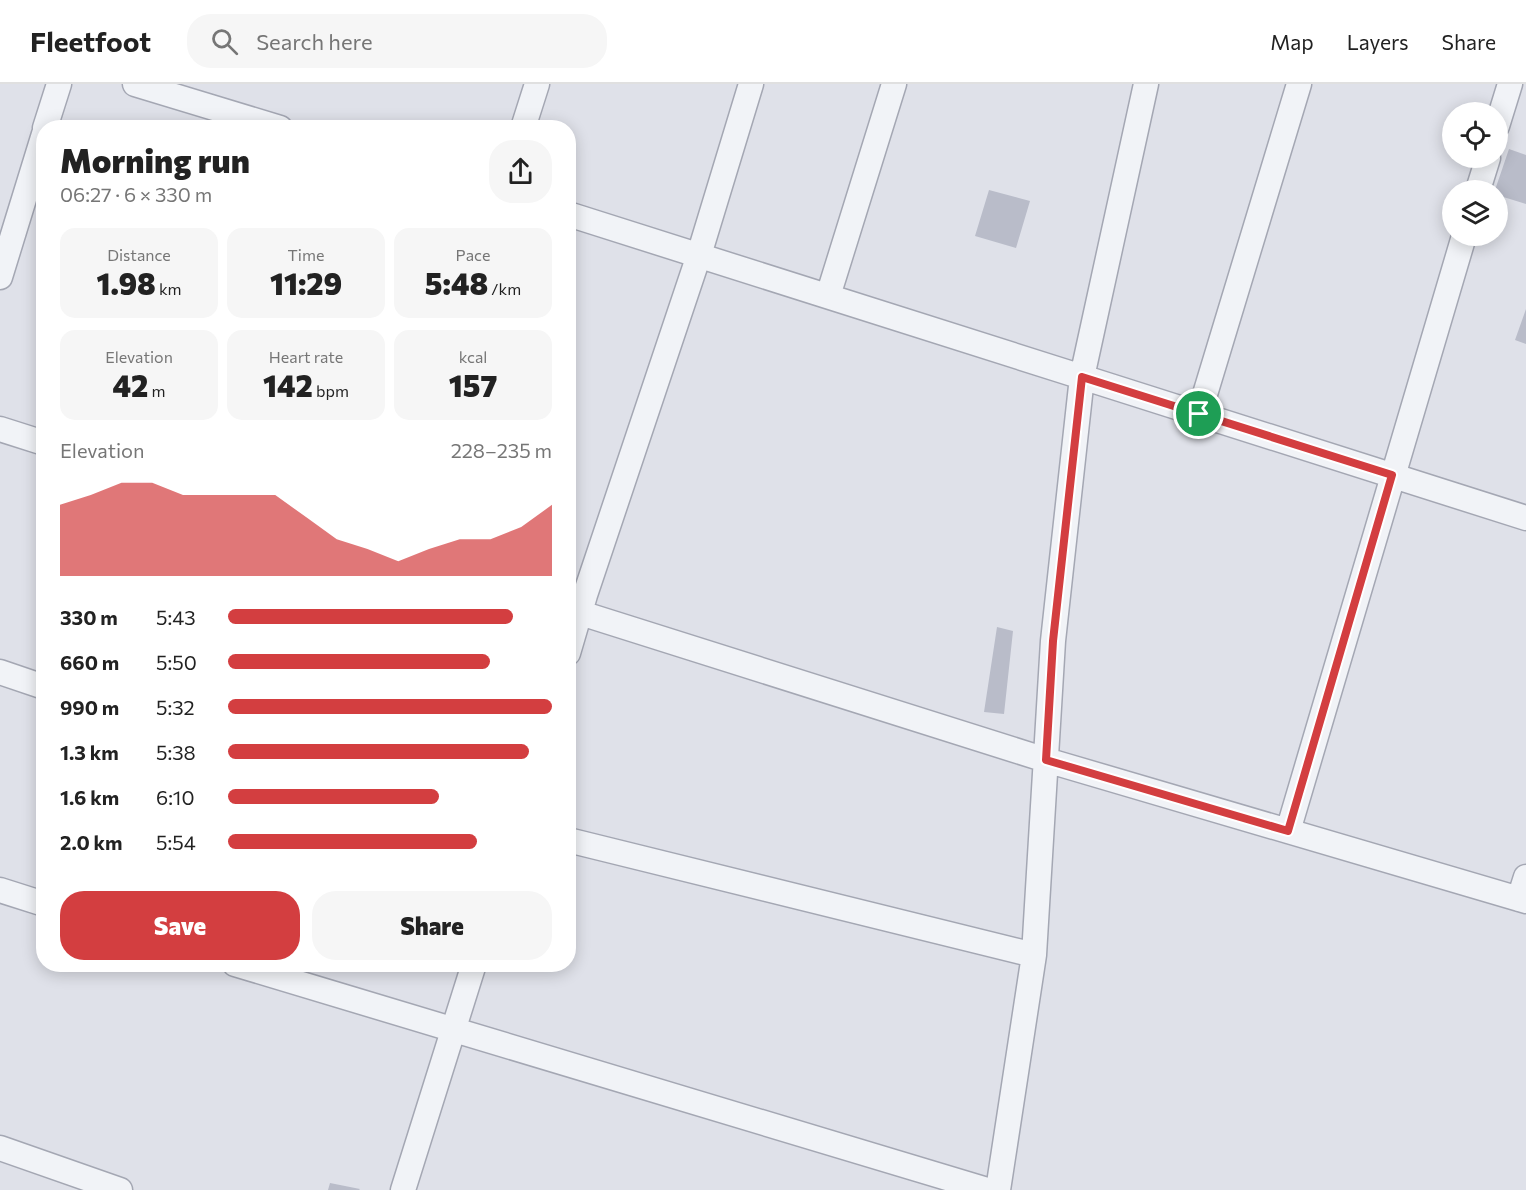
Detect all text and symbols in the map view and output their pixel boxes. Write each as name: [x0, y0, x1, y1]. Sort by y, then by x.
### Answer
search box: [187, 14, 607, 68]
text: Fleetfoot: [30, 24, 151, 58]
icon: search: [208, 25, 241, 58]
text: Search here: [256, 28, 373, 55]
text: Map: [1270, 29, 1314, 54]
text: Layers: [1347, 29, 1409, 54]
text: Share: [1442, 29, 1496, 54]
map controls: [1442, 102, 1508, 246]
button: locate: [1442, 102, 1508, 168]
text: Morning run: [60, 139, 250, 180]
button: share: [489, 140, 552, 203]
button: layers: [1442, 180, 1508, 246]
text: 06:27 · 6 × 330 m: [60, 182, 212, 206]
text: Distance: [107, 245, 171, 264]
text: Time: [288, 245, 324, 264]
text: Pace: [456, 245, 490, 264]
text: 1.98: [96, 264, 156, 301]
text: 11:29: [270, 264, 342, 301]
text: 5:48: [425, 264, 488, 301]
text: km: [156, 279, 182, 298]
text: /km: [488, 279, 521, 298]
text: Elevation: [105, 347, 173, 366]
text: Heart rate: [269, 347, 343, 366]
text: kcal: [459, 347, 487, 366]
text: 42: [113, 366, 148, 403]
text: 142: [263, 366, 313, 403]
text: 157: [449, 366, 497, 403]
text: m: [148, 381, 165, 400]
text: bpm: [313, 381, 349, 400]
pin: [1173, 388, 1224, 439]
icon: arrive: [1182, 397, 1215, 430]
text: Elevation: [60, 438, 145, 462]
text: 228–235 m: [451, 438, 552, 462]
text: 330 m: [60, 605, 118, 629]
text: 5:43: [156, 605, 196, 629]
text: 660 m: [60, 650, 119, 674]
text: 5:50: [156, 650, 197, 674]
text: 990 m: [60, 695, 119, 719]
text: 5:32: [156, 695, 195, 719]
text: 1.3 km: [60, 740, 119, 764]
text: 5:38: [156, 740, 196, 764]
text: 1.6 km: [60, 785, 119, 809]
text: 6:10: [156, 785, 194, 809]
text: 2.0 km: [60, 830, 122, 854]
text: 5:54: [156, 830, 196, 854]
button: Save: [60, 891, 300, 960]
button: Share: [312, 891, 552, 960]

